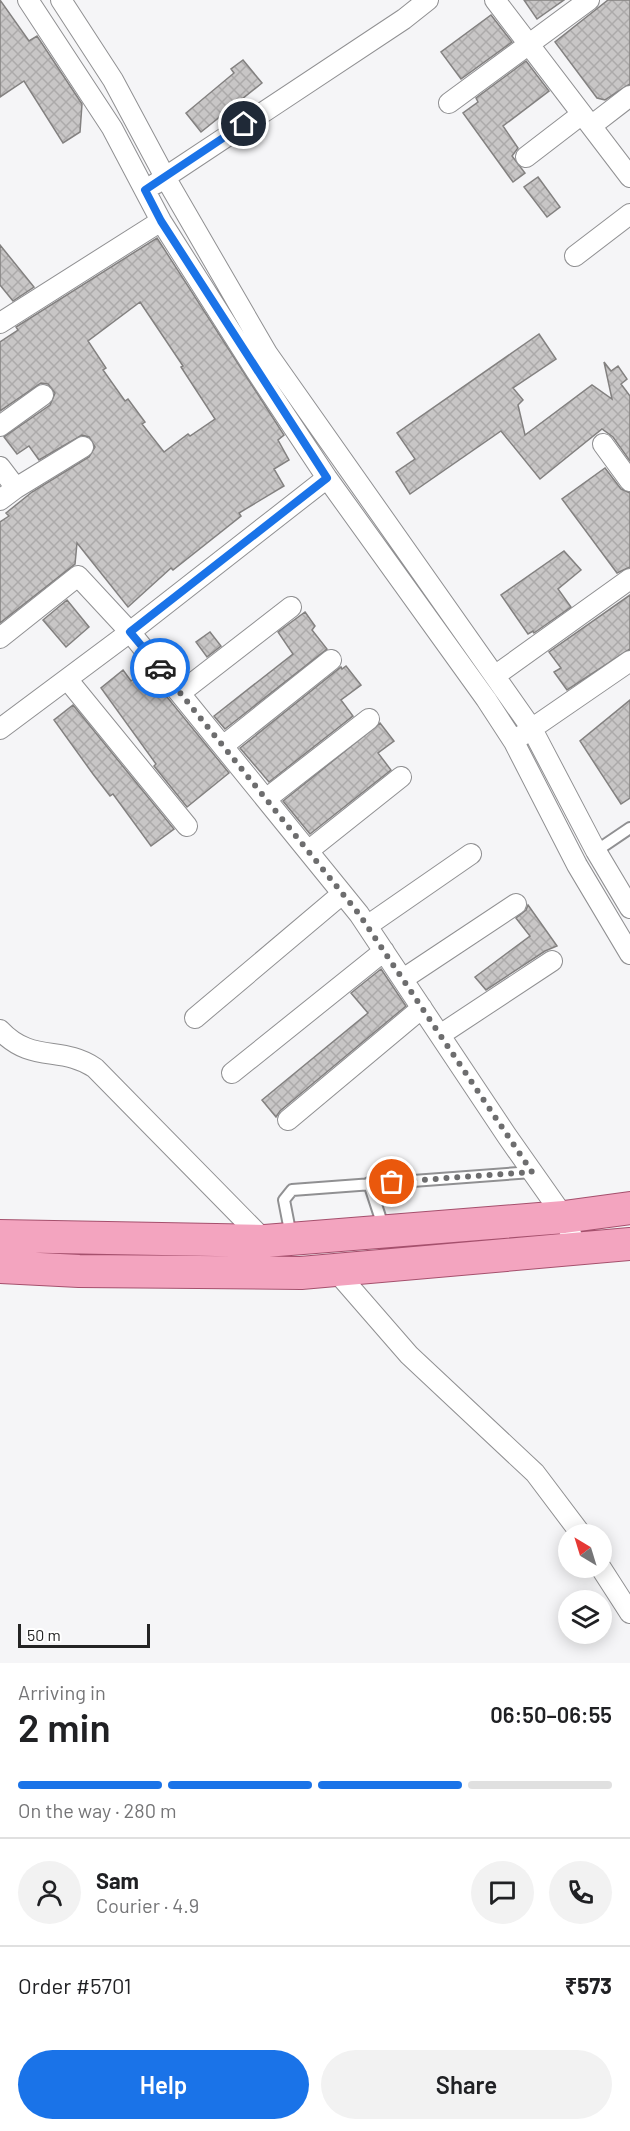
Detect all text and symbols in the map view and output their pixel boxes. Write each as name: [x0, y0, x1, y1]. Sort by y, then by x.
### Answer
pin: [218, 98, 269, 149]
icon: home: [227, 107, 260, 140]
courier: [130, 638, 190, 698]
icon: car: [144, 652, 177, 685]
pin: [366, 1156, 417, 1207]
icon: bag: [375, 1165, 408, 1198]
north arrow: [558, 1524, 612, 1578]
map controls: [558, 1524, 612, 1644]
button: layers: [558, 1590, 612, 1644]
scale bar: [18, 1621, 150, 1648]
text: 50 m: [27, 1625, 61, 1644]
text: Arriving in: [18, 1680, 106, 1704]
text: 06:50–06:55: [490, 1701, 612, 1727]
text: 2 min: [18, 1703, 111, 1750]
text: On the way · 280 m: [18, 1798, 177, 1822]
button: person: [18, 1861, 81, 1924]
button: chat: [471, 1861, 534, 1924]
button: phone: [549, 1861, 612, 1924]
text: Sam: [96, 1867, 139, 1893]
text: Courier · 4.9: [96, 1893, 199, 1917]
text: Order #5701: [18, 1972, 131, 1998]
text: ₹573: [565, 1972, 612, 1998]
button: Help: [18, 2050, 309, 2119]
button: Share: [321, 2050, 612, 2119]

